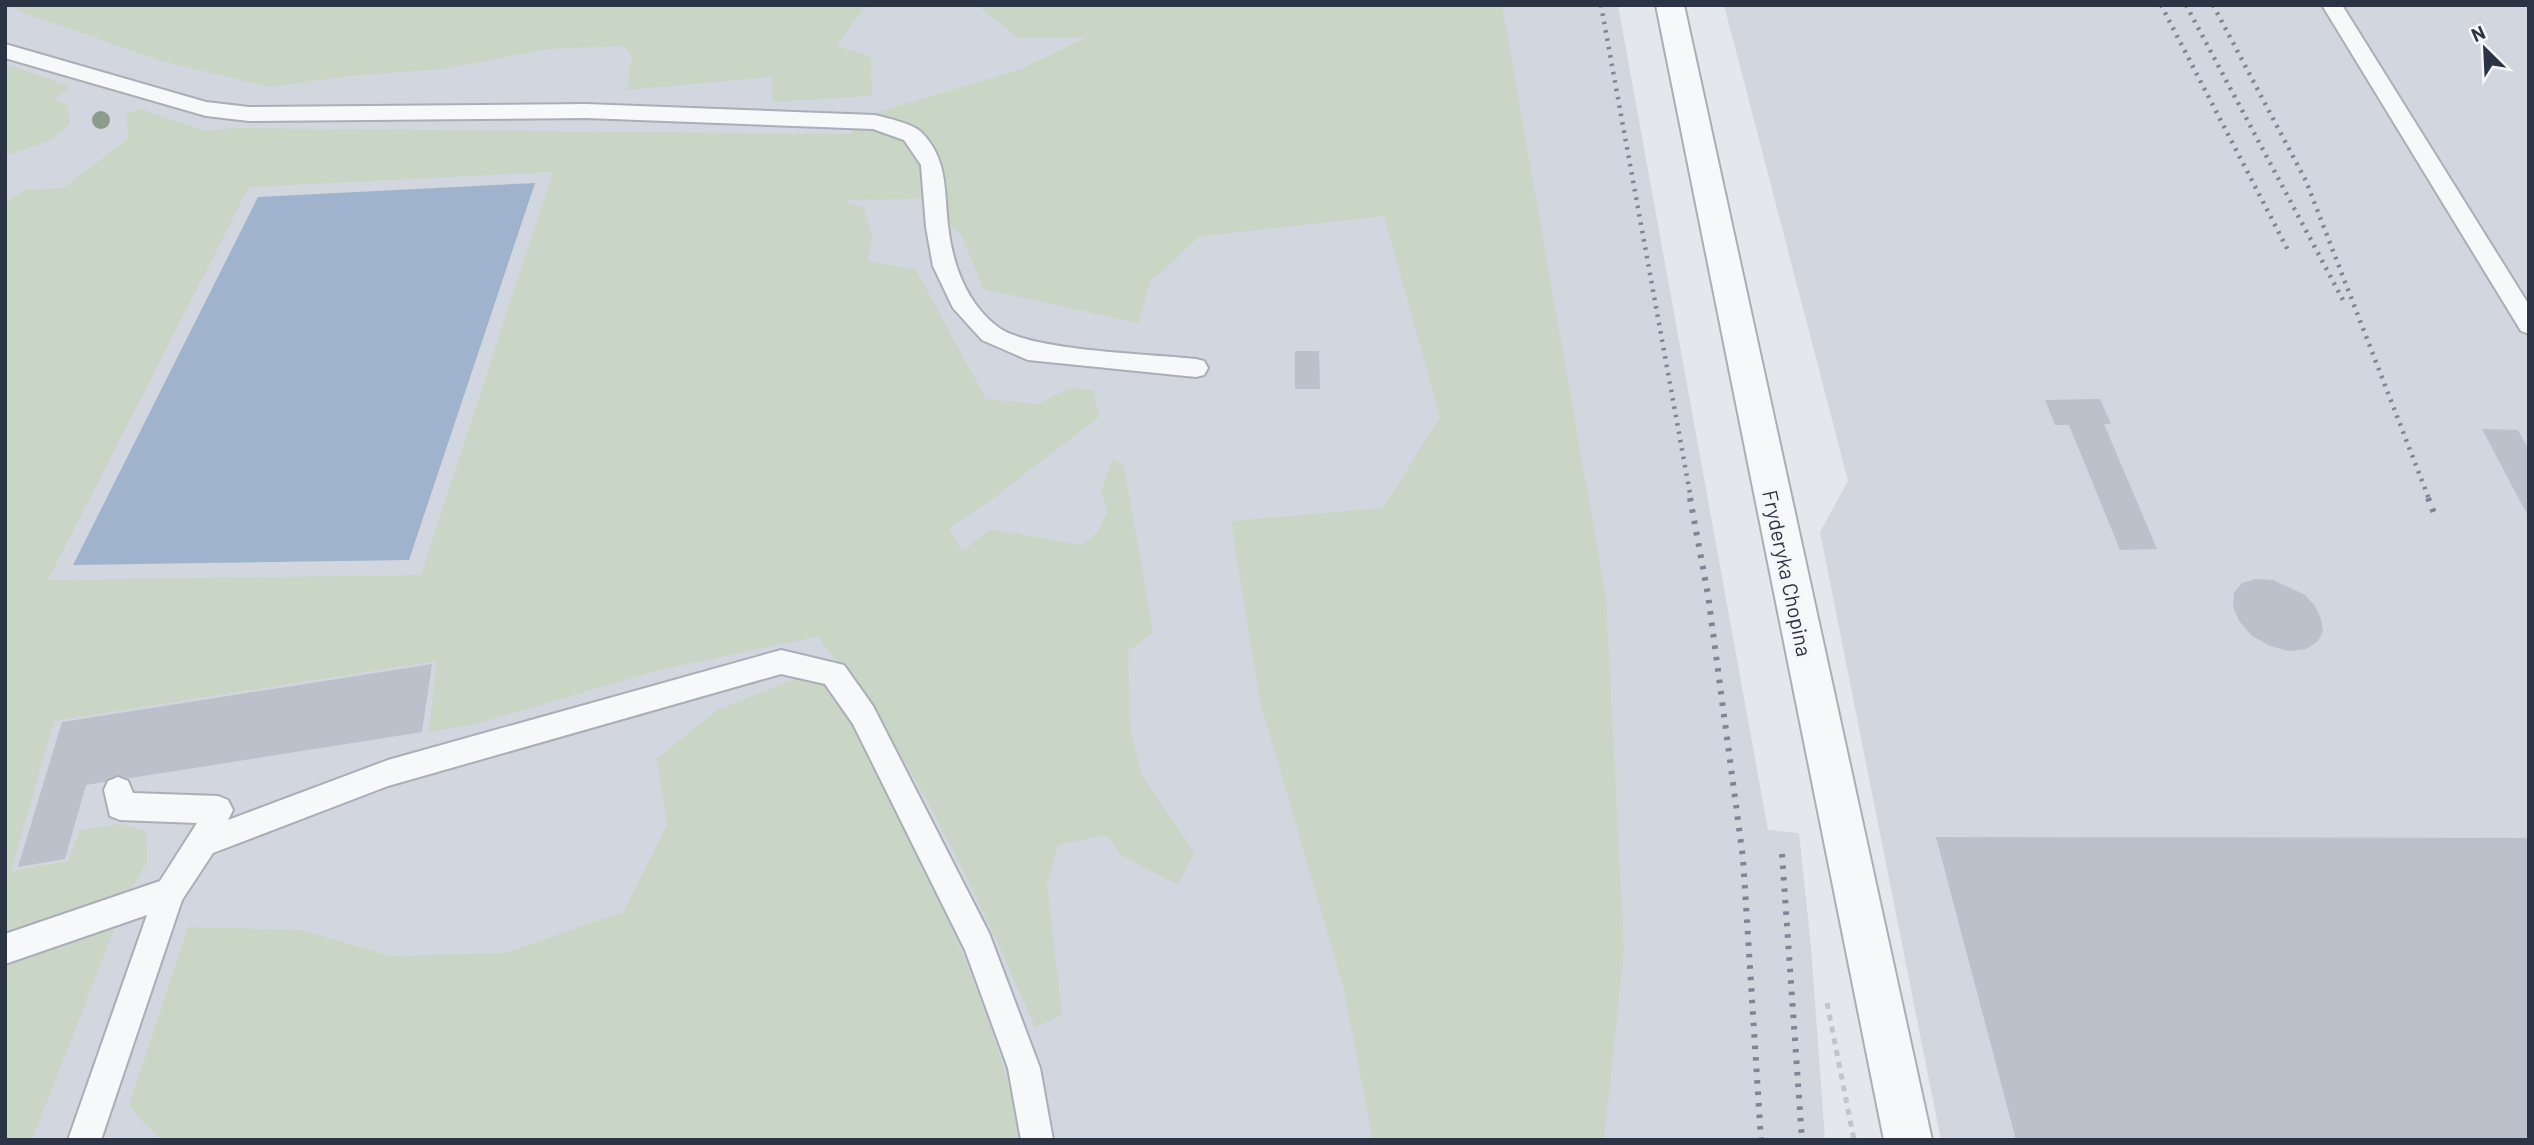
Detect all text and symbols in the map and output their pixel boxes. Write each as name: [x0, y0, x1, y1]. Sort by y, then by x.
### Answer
north arrow: [2450, 14, 2520, 84]
text: N: [2467, 20, 2488, 46]
street label: Fryderyka Chopina: [1758, 488, 1818, 658]

